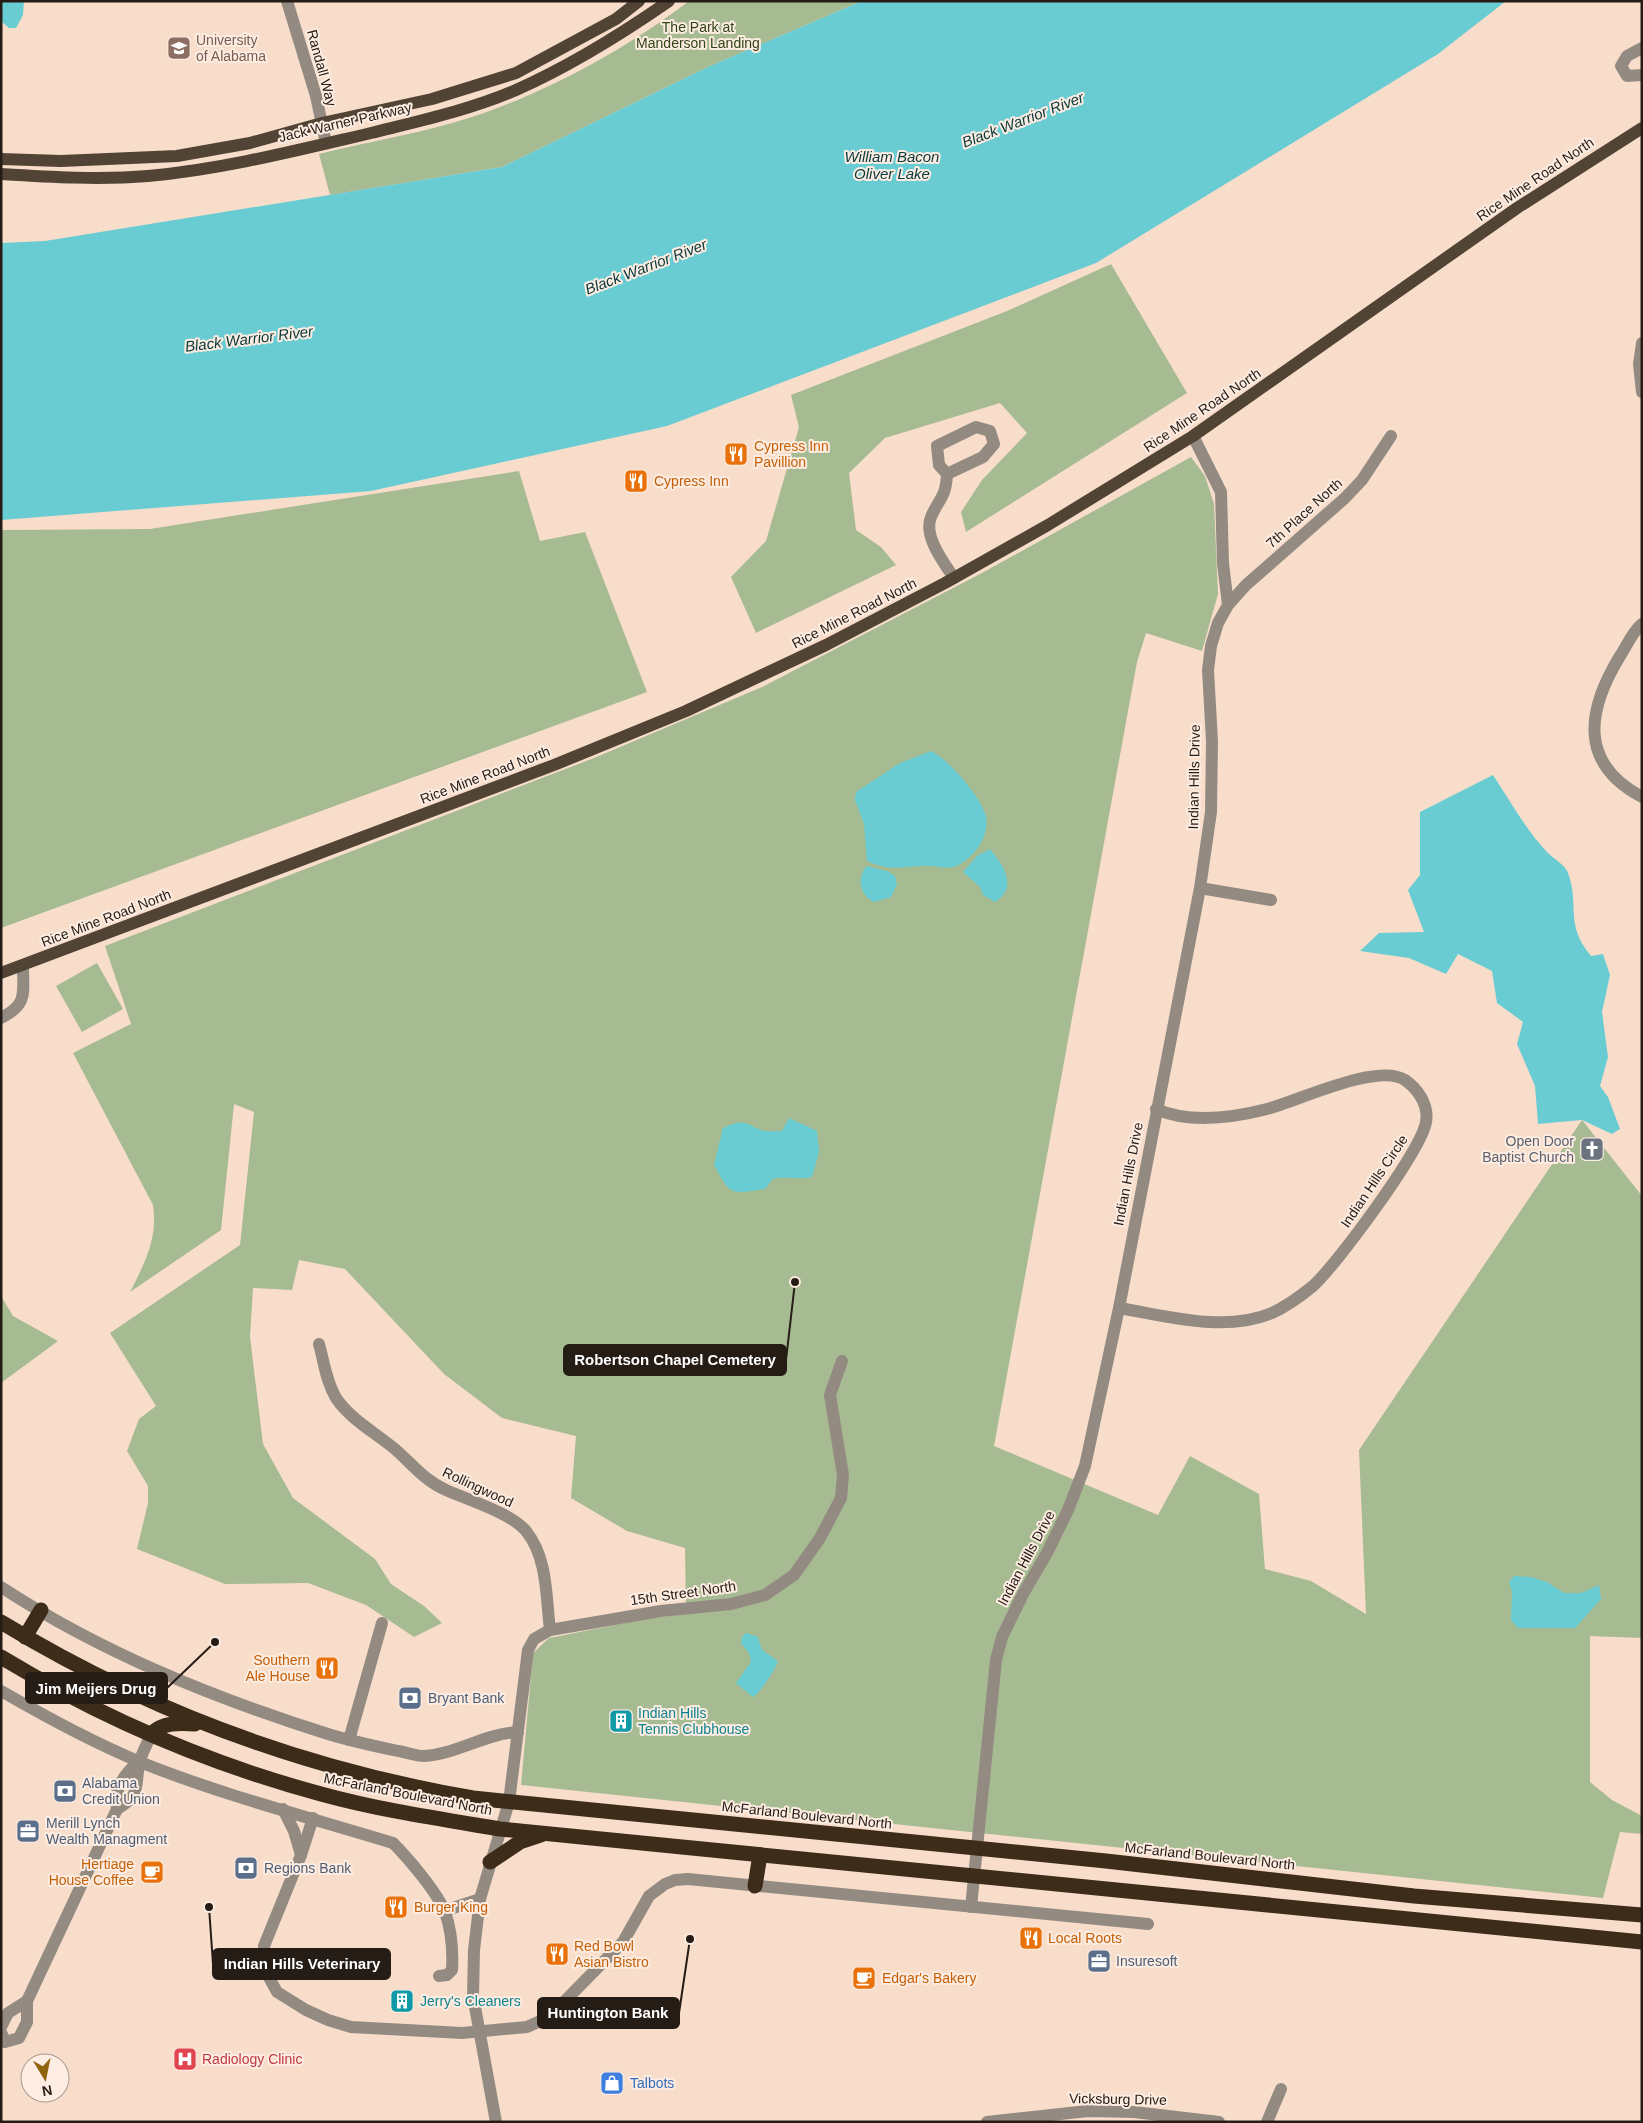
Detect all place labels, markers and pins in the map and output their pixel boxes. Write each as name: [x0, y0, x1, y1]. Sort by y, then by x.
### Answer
place label: University of Alabama: [196, 32, 266, 64]
school or university icon: University of Alabama: [166, 35, 192, 61]
place label: Cypress Inn Pavillion: [754, 438, 829, 470]
restaurant icon: Cypress Inn Pavillion: [723, 441, 749, 467]
restaurant icon: Cypress Inn: [623, 468, 649, 494]
place label: Cypress Inn: [654, 473, 729, 489]
place label: Open Door Baptist Church: [1482, 1133, 1574, 1165]
church icon: Open Door Baptist Church: [1579, 1136, 1605, 1162]
callout: Robertson Chapel Cemetery: [564, 1345, 786, 1375]
place label: Southern Ale House: [245, 1652, 310, 1684]
restaurant icon: Southern Ale House: [314, 1655, 340, 1681]
callout: Jim Meijers Drug: [26, 1673, 167, 1703]
bank icon: Bryant Bank: [397, 1685, 423, 1711]
place label: Bryant Bank: [428, 1690, 505, 1706]
place label: Indian Hills Tennis Clubhouse: [638, 1705, 750, 1737]
building icon: Indian Hills Tennis Clubhouse: [608, 1708, 634, 1734]
place label: Alabama Credit Union: [82, 1775, 160, 1807]
bank icon: Alabama Credit Union: [52, 1778, 78, 1804]
place label: Merill Lynch Wealth Managment: [46, 1815, 167, 1847]
office icon: Merill Lynch Wealth Managment: [15, 1818, 41, 1844]
bank icon: Regions Bank: [233, 1855, 259, 1881]
place label: Hertiage House Coffee: [49, 1856, 134, 1888]
cafe icon: Hertiage House Coffee: [139, 1859, 165, 1885]
place label: Regions Bank: [264, 1860, 352, 1876]
restaurant icon: Burger King: [383, 1894, 409, 1920]
place label: Burger King: [414, 1899, 488, 1915]
restaurant icon: Local Roots: [1018, 1925, 1044, 1951]
place label: Local Roots: [1048, 1930, 1122, 1946]
place label: Red Bowl Asian Bistro: [574, 1938, 649, 1970]
restaurant icon: Red Bowl Asian Bistro: [544, 1941, 570, 1967]
office icon: Insuresoft: [1086, 1948, 1112, 1974]
callout: Indian Hills Veterinary: [213, 1949, 390, 1979]
place label: Insuresoft: [1116, 1953, 1178, 1969]
cafe icon: Edgar's Bakery: [851, 1965, 877, 1991]
place label: Edgar's Bakery: [882, 1970, 977, 1986]
building icon: Jerry's Cleaners: [389, 1988, 415, 2014]
place label: Jerry's Cleaners: [420, 1993, 521, 2009]
callout: Huntington Bank: [538, 1998, 679, 2028]
hospital icon: Radiology Clinic: [172, 2046, 198, 2072]
place label: Radiology Clinic: [202, 2051, 302, 2067]
shop icon: Talbots: [599, 2070, 625, 2096]
place label: Talbots: [630, 2075, 674, 2091]

